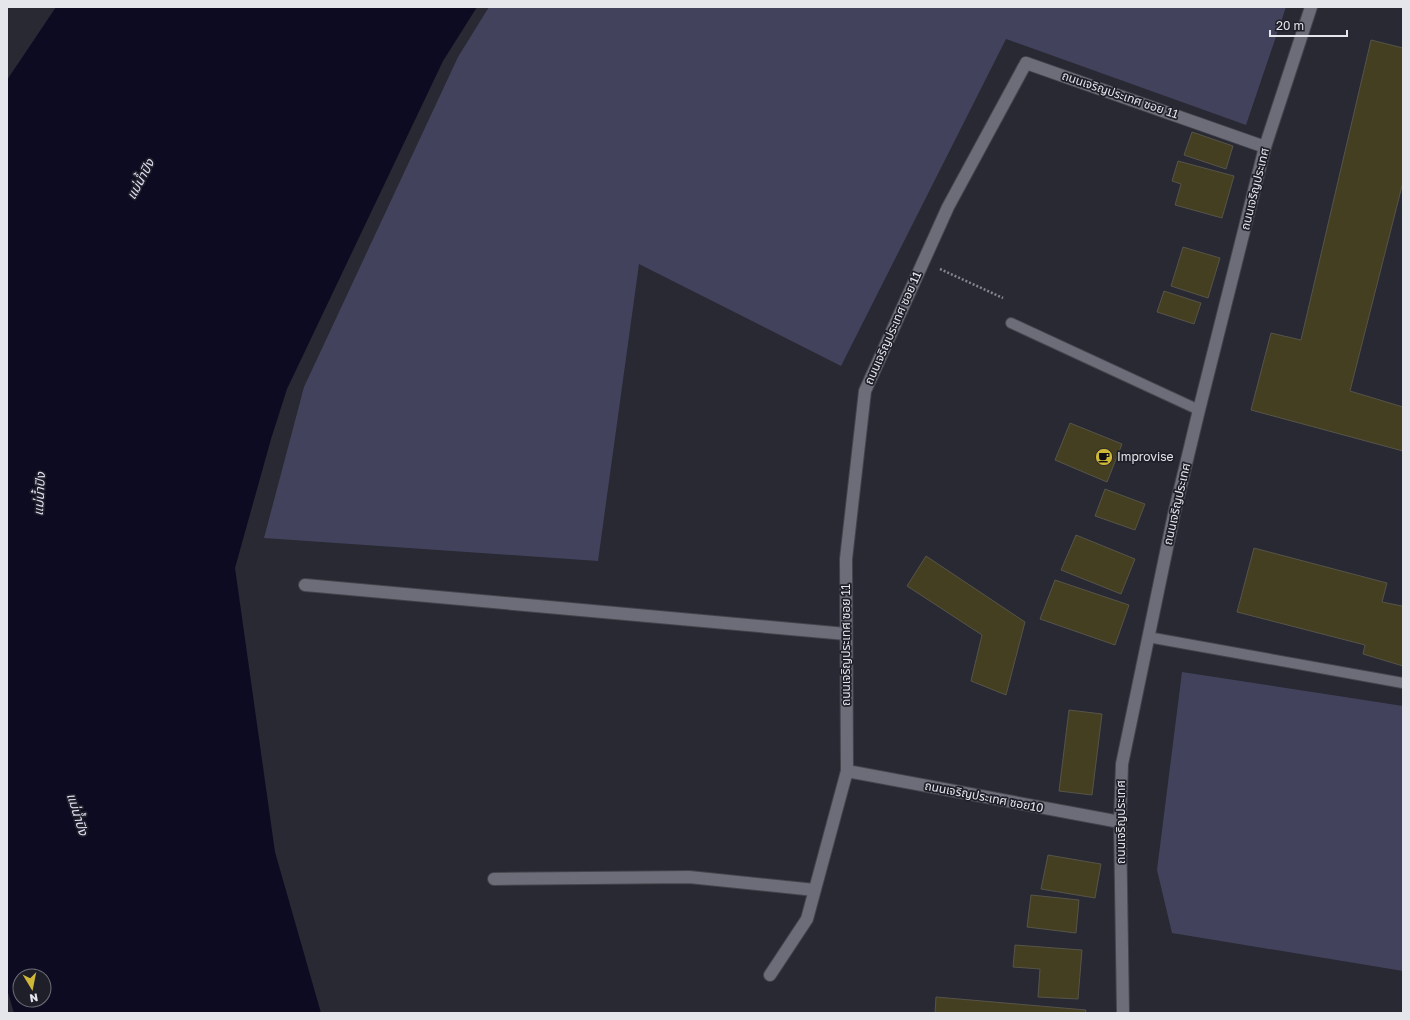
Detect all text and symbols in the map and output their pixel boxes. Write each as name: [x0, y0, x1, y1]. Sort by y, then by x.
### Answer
scale bar: [1270, 12, 1347, 38]
text: 20 m: [1276, 18, 1304, 33]
street label: ถนนเจริญประเทศ ซอย 11: [1060, 68, 1181, 122]
street label: ถนนเจริญประเทศ: [1237, 146, 1272, 231]
water label: แม่น้ำปิง: [122, 155, 158, 202]
street label: ถนนเจริญประเทศ ซอย 11: [861, 269, 924, 387]
cafe icon: Improvise: [1094, 447, 1114, 467]
place label: Improvise: [1117, 449, 1174, 464]
street label: ถนนเจริญประเทศ: [1160, 461, 1193, 546]
water label: แม่น้ำปิง: [29, 471, 48, 516]
street label: ถนนเจริญประเทศ ซอย 11: [838, 584, 853, 706]
street label: ถนนเจริญประเทศ ซอย10: [923, 778, 1045, 815]
street label: ถนนเจริญประเทศ: [1113, 780, 1128, 864]
water label: แม่น้ำปิง: [64, 791, 93, 838]
north arrow: [12, 968, 52, 1008]
text: N: [29, 991, 39, 1005]

